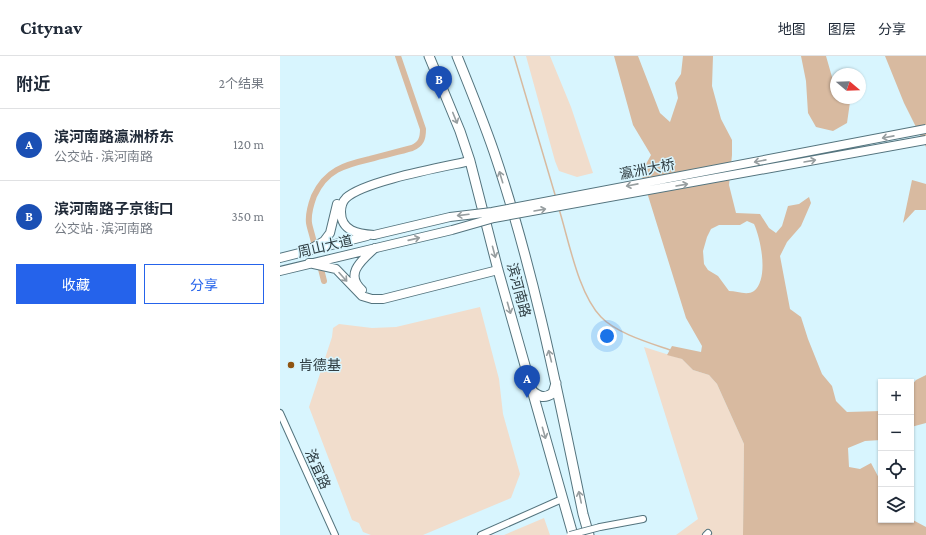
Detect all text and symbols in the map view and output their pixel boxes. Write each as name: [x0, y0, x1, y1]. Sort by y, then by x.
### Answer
text: Citynav: [20, 17, 82, 38]
text: 地图: [778, 21, 806, 37]
text: 图层: [828, 21, 856, 37]
text: 分享: [878, 21, 906, 37]
pin: B: [426, 66, 452, 99]
north arrow: [830, 68, 866, 104]
text: 附近: [16, 75, 50, 94]
text: 2个结果: [219, 76, 264, 91]
one-way arrow: [451, 111, 459, 123]
text: 滨河南路瀛洲桥东: [54, 129, 174, 145]
one-way arrow: [882, 133, 895, 141]
text: A: [25, 137, 33, 152]
text: 120 m: [233, 137, 264, 152]
text: 公交站 · 滨河南路: [54, 149, 153, 164]
street label: 瀛洲大桥: [618, 156, 676, 182]
one-way arrow: [754, 157, 767, 165]
one-way arrow: [803, 157, 816, 165]
one-way arrow: [497, 171, 504, 184]
one-way arrow: [626, 181, 639, 189]
one-way arrow: [675, 181, 688, 189]
text: 滨河南路子京街口: [54, 201, 174, 217]
one-way arrow: [533, 206, 546, 214]
text: B: [25, 209, 33, 224]
text: 350 m: [231, 209, 264, 224]
one-way arrow: [457, 211, 470, 219]
text: 公交站 · 滨河南路: [54, 221, 153, 236]
street label: 周山大道: [296, 232, 354, 260]
one-way arrow: [407, 235, 420, 242]
one-way arrow: [491, 246, 498, 259]
street label: 滨河南路: [504, 261, 534, 319]
button: 收藏: [16, 264, 136, 304]
button: 分享: [144, 264, 264, 304]
one-way arrow: [339, 272, 348, 282]
one-way arrow: [506, 301, 513, 314]
your location: [597, 326, 617, 346]
one-way arrow: [546, 350, 553, 363]
place label: 肯德基: [299, 357, 341, 373]
marker: 肯德基: [286, 360, 296, 370]
pin: A: [514, 365, 540, 398]
map controls: [878, 379, 914, 523]
button: +: [878, 379, 914, 415]
button: −: [878, 415, 914, 451]
one-way arrow: [541, 427, 548, 440]
street label: 洛宜路: [302, 447, 334, 491]
button: locate: [878, 451, 914, 487]
button: layers: [878, 487, 914, 523]
one-way arrow: [576, 491, 584, 504]

